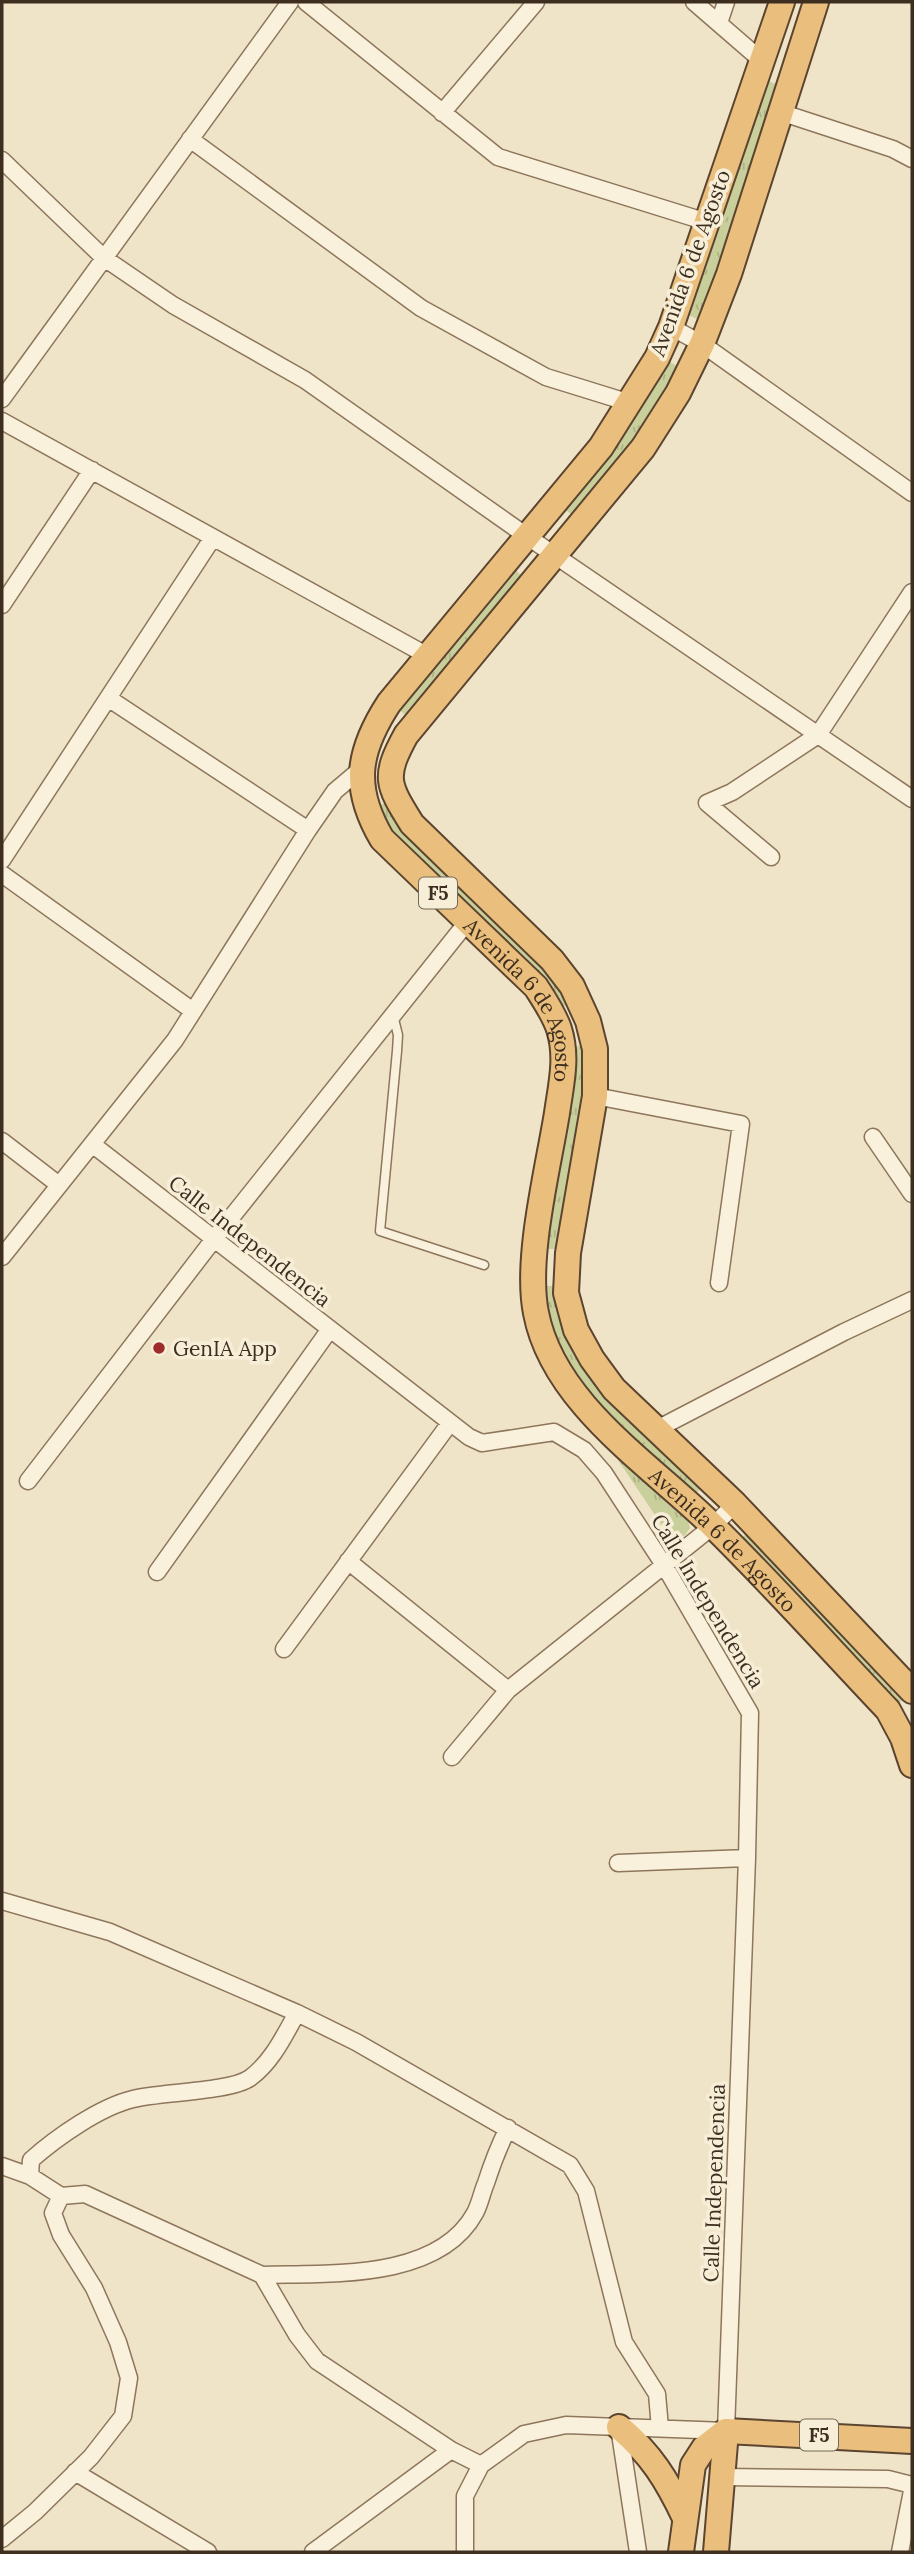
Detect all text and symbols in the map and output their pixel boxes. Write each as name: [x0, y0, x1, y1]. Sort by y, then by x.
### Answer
street label: Avenida 6 de Agosto: [643, 166, 736, 361]
road number: F5: [419, 878, 457, 908]
street label: Avenida 6 de Agosto: [458, 911, 577, 1084]
street label: Calle Independencia: [163, 1169, 337, 1313]
place label: GenIA App: [173, 1335, 277, 1362]
marker: GenIA App: [151, 1340, 167, 1356]
street label: Avenida 6 de Agosto: [643, 1461, 803, 1618]
street label: Calle Independencia: [645, 1509, 771, 1693]
street label: Calle Independencia: [697, 2083, 731, 2283]
road number: F5: [800, 2420, 838, 2450]

